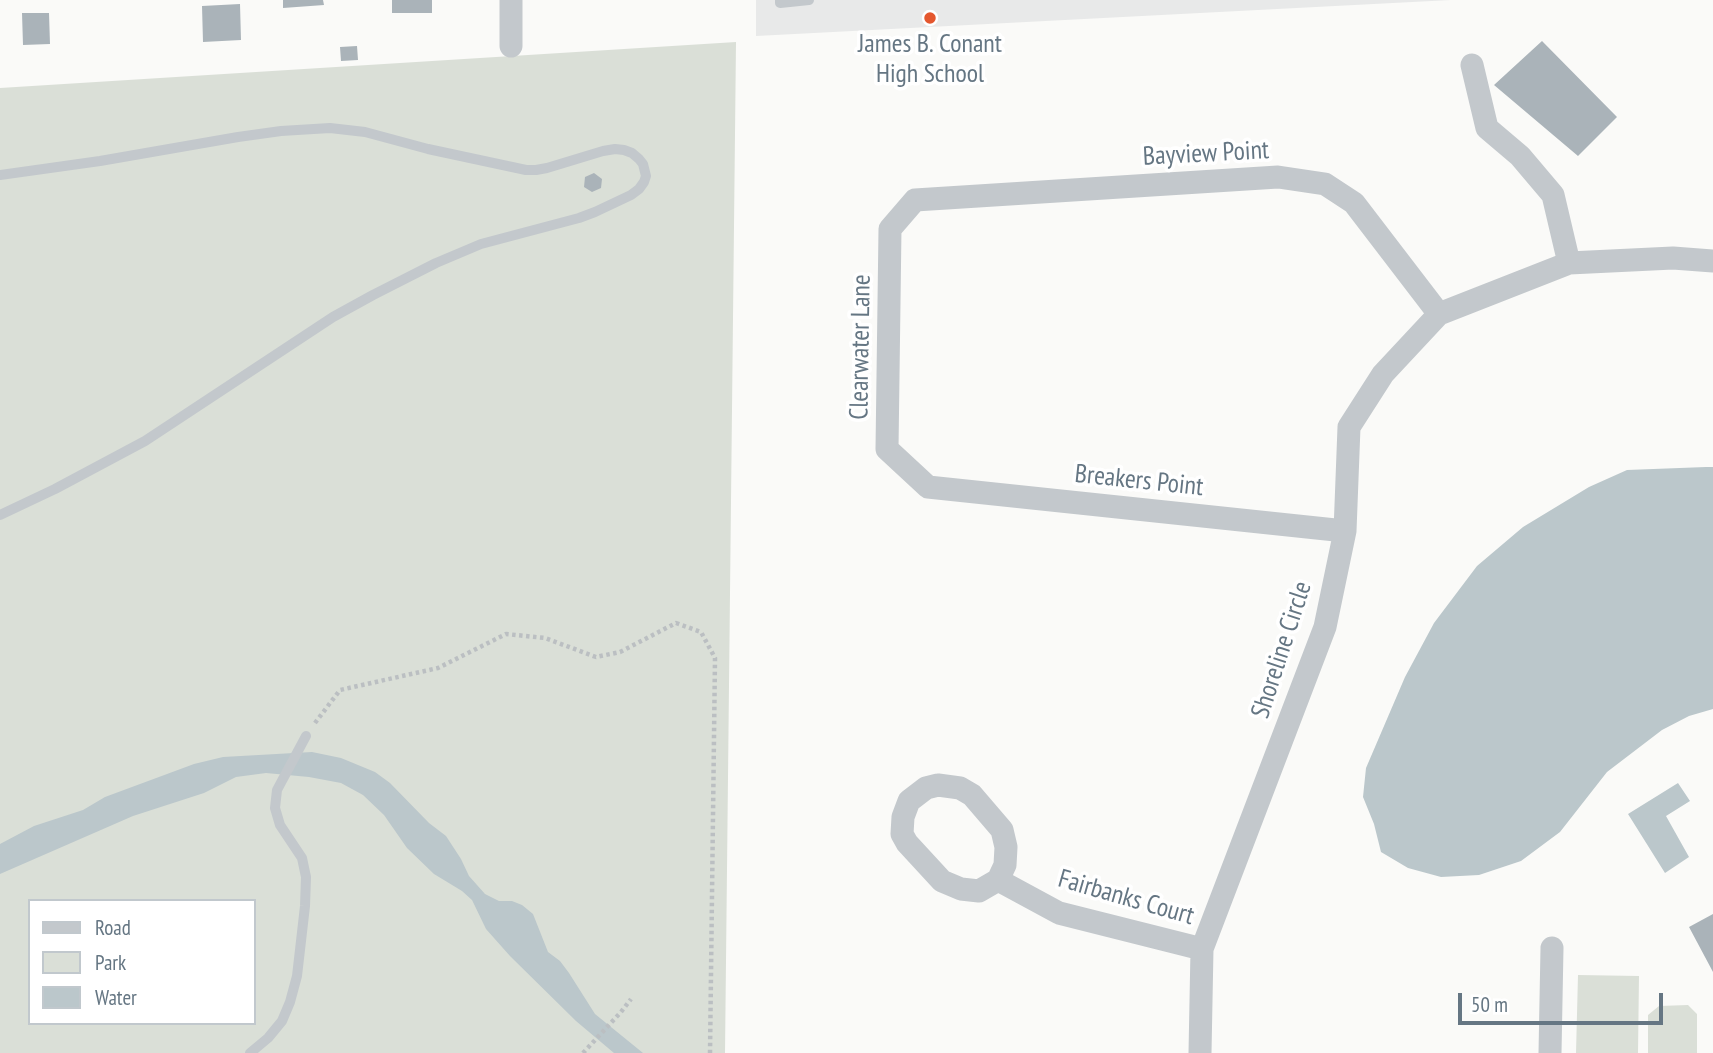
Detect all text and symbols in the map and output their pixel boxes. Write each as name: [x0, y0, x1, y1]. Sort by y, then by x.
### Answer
marker: James B. Conant High School: [922, 10, 938, 26]
place label: James B. Conant High School: [858, 29, 1002, 90]
street label: Bayview Point: [1142, 135, 1270, 173]
street label: Clearwater Lane: [844, 274, 878, 420]
street label: Breakers Point: [1073, 459, 1205, 503]
street label: Shoreline Circle: [1245, 578, 1319, 722]
street label: Fairbanks Court: [1054, 864, 1198, 932]
legend: [28, 899, 256, 1025]
text: Road: [95, 914, 131, 941]
text: Park: [95, 949, 126, 976]
scale bar: [1461, 979, 1666, 1023]
text: Water: [95, 984, 137, 1011]
text: 50 m: [1471, 991, 1508, 1018]

